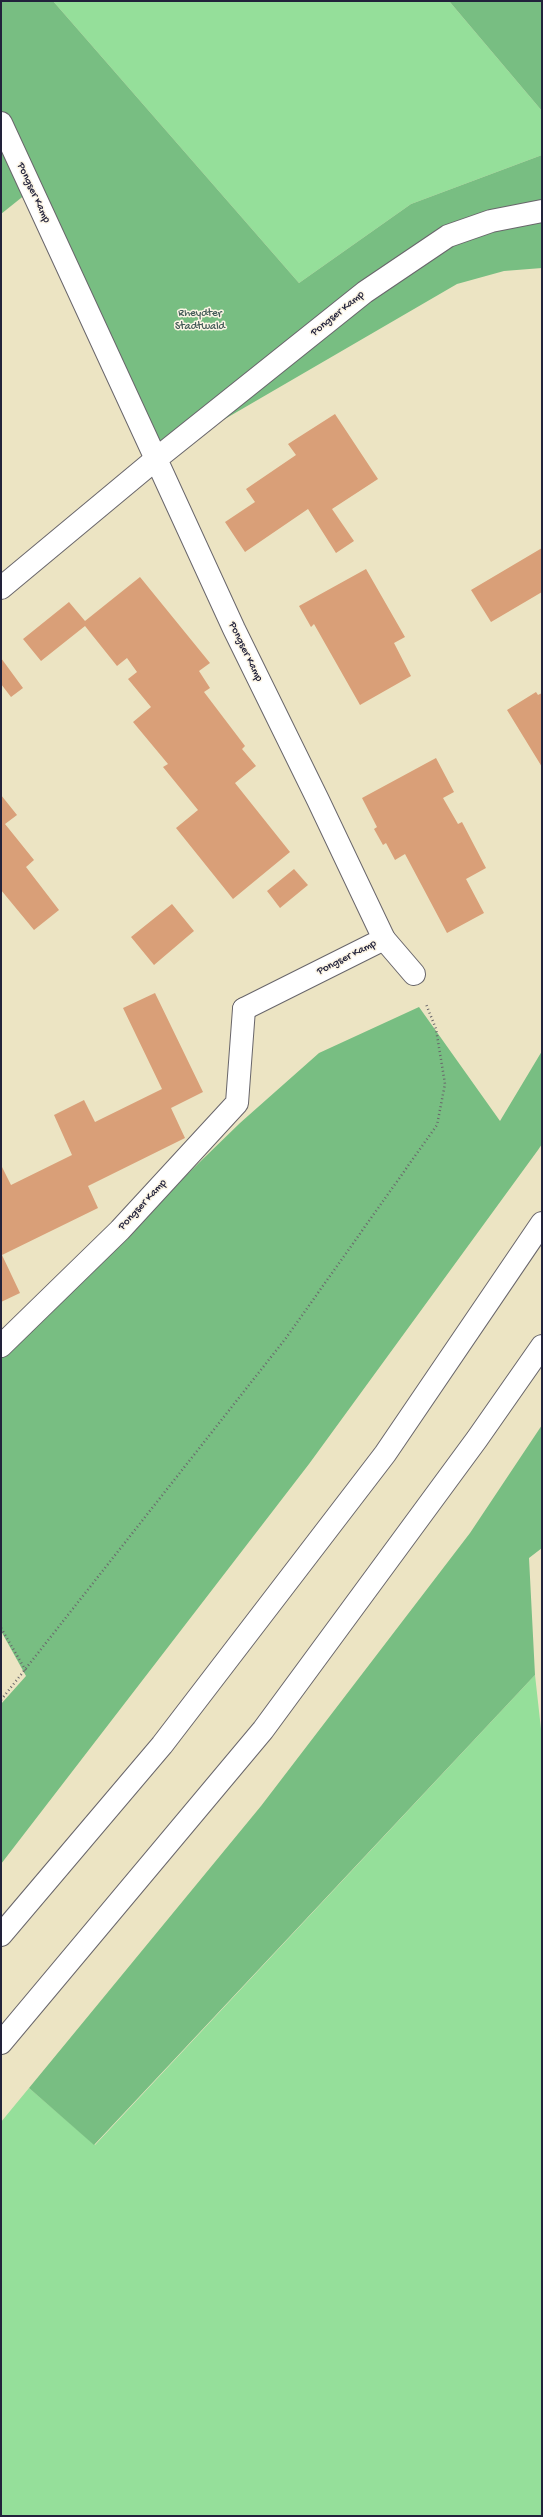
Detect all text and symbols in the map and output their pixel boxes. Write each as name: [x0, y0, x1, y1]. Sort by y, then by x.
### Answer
street label: Pongser Kamp: [13, 161, 53, 225]
street label: Pongser Kamp: [309, 288, 367, 340]
park label: Rheydter Stadtwald: [175, 307, 225, 333]
street label: Pongser Kamp: [225, 620, 265, 684]
street label: Pongser Kamp: [315, 937, 379, 979]
street label: Pongser Kamp: [116, 1177, 170, 1233]

